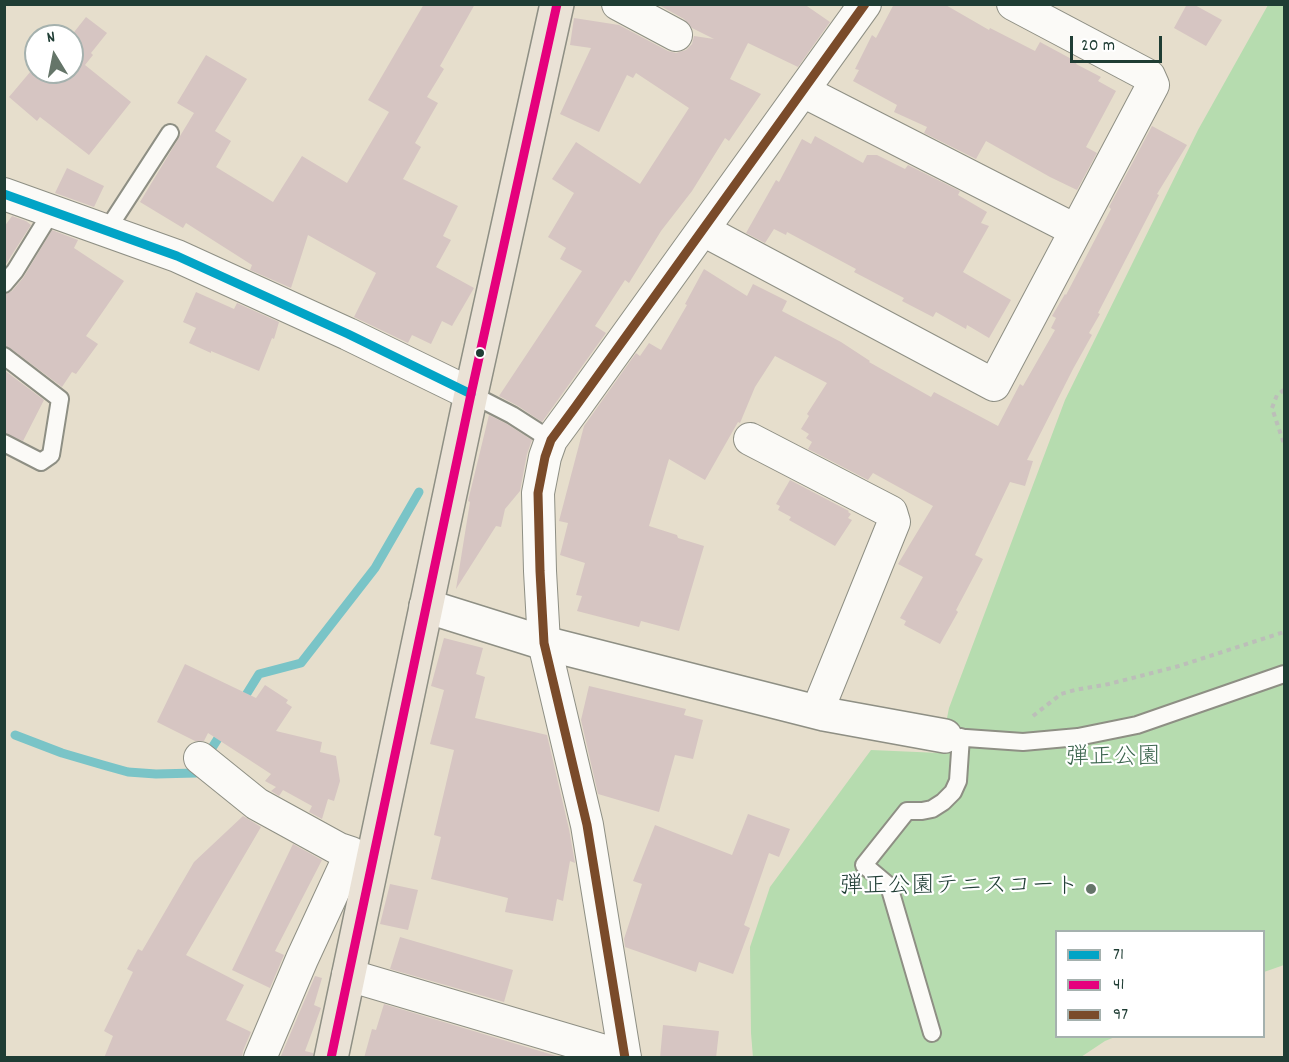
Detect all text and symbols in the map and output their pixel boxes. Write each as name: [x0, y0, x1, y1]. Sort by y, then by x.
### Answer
north arrow: [24, 24, 84, 84]
scale bar: [1073, 24, 1164, 62]
text: N: [45, 26, 57, 50]
text: 20 m: [1081, 34, 1115, 59]
unlabelled marker: [474, 347, 486, 359]
park label: 弾正公園: [1065, 746, 1161, 774]
place label: 弾正公園テニスコート: [839, 875, 1079, 903]
marker: 弾正公園テニスコート: [1084, 882, 1098, 896]
legend: [1055, 930, 1265, 1038]
text: 71: [1113, 943, 1124, 968]
text: 41: [1113, 973, 1124, 998]
text: 97: [1113, 1003, 1128, 1028]

